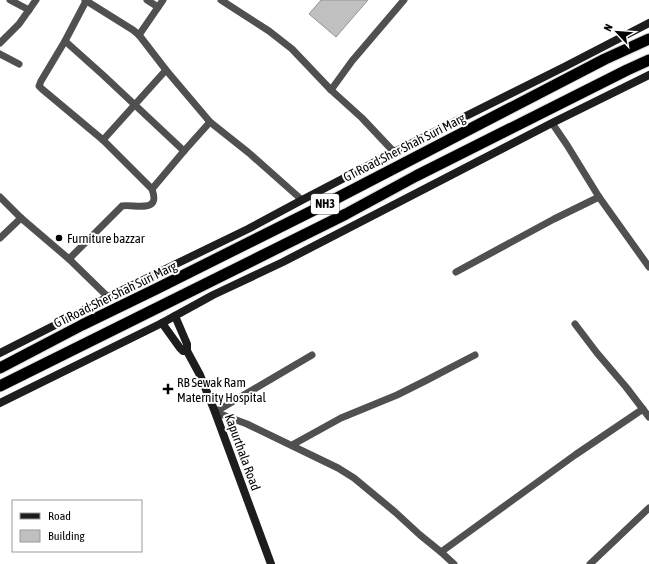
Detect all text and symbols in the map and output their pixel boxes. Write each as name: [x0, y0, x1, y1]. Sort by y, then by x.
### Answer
north arrow: [597, 12, 637, 52]
text: N: [601, 22, 615, 33]
street label: GT Road;Sher Shah Suri Marg: [341, 110, 468, 185]
road number: NH3: [311, 194, 339, 214]
place label: Furniture bazzar: [67, 231, 145, 246]
marker: Furniture bazzar: [54, 233, 64, 243]
street label: GT Road;Sher Shah Suri Marg: [51, 258, 179, 331]
place label: RB Sewak Ram Maternity Hospital: [177, 375, 266, 405]
marker: RB Sewak Ram Maternity Hospital: [162, 383, 174, 395]
street label: Kapurthala Road: [222, 412, 263, 493]
legend: [12, 500, 142, 552]
text: Road: [48, 509, 71, 523]
text: Building: [48, 529, 86, 543]

